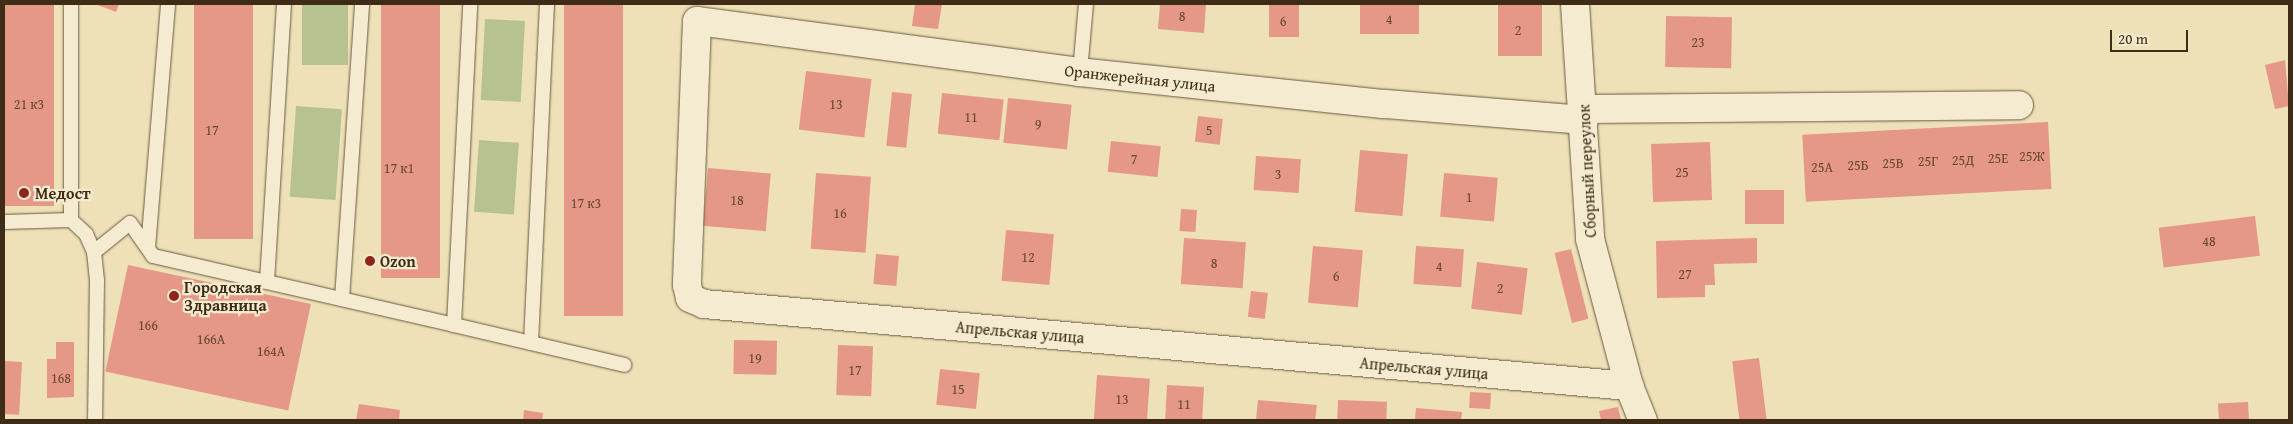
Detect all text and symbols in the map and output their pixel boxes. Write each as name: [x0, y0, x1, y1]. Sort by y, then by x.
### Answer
house number: 8: [1179, 8, 1185, 24]
house number: 4: [1386, 11, 1392, 27]
house number: 6: [1280, 13, 1286, 29]
scale bar: [2113, 20, 2190, 52]
house number: 2: [1515, 22, 1521, 38]
text: 20 m: [2118, 28, 2148, 49]
house number: 23: [1691, 34, 1705, 50]
street label: Оранжерейная улица: [1063, 61, 1217, 95]
house number: 21 к3: [14, 96, 44, 112]
house number: 13: [829, 96, 843, 112]
street label: Сборный переулок: [1574, 104, 1600, 238]
house number: 11: [964, 109, 978, 125]
house number: 9: [1035, 116, 1041, 132]
house number: 17: [205, 122, 219, 138]
house number: 5: [1206, 122, 1212, 138]
house number: 25Ж: [2019, 148, 2045, 164]
house number: 25Е: [1988, 150, 2008, 166]
house number: 7: [1131, 151, 1137, 167]
house number: 25Д: [1952, 152, 1974, 168]
house number: 25Г: [1918, 153, 1938, 169]
house number: 25В: [1882, 155, 1904, 171]
house number: 25Б: [1847, 157, 1869, 173]
house number: 25А: [1811, 159, 1833, 175]
house number: 17 к1: [384, 160, 414, 176]
house number: 25: [1675, 164, 1689, 180]
house number: 3: [1275, 166, 1281, 182]
place label: Медост: [35, 183, 91, 203]
marker: Медост: [17, 186, 31, 200]
house number: 1: [1466, 189, 1472, 205]
house number: 18: [730, 192, 744, 208]
house number: 17 к3: [571, 195, 601, 211]
house number: 16: [833, 205, 847, 221]
house number: 48: [2202, 233, 2216, 249]
house number: 12: [1021, 249, 1035, 265]
place label: Ozon: [380, 251, 416, 271]
marker: Ozon: [364, 255, 376, 267]
house number: 8: [1211, 255, 1217, 271]
house number: 4: [1436, 258, 1442, 274]
house number: 27: [1678, 266, 1692, 282]
house number: 6: [1333, 268, 1339, 284]
place label: Городская Здравница: [184, 277, 267, 315]
house number: 2: [1497, 280, 1503, 296]
marker: Городская Здравница: [168, 290, 180, 302]
house number: 166: [138, 317, 158, 333]
street label: Апрельская улица: [955, 317, 1085, 347]
house number: 166А: [197, 331, 225, 347]
house number: 164А: [257, 343, 285, 359]
house number: 19: [748, 350, 762, 366]
street label: Апрельская улица: [1359, 353, 1489, 383]
house number: 17: [848, 362, 862, 378]
house number: 168: [51, 370, 71, 386]
house number: 15: [951, 381, 965, 397]
house number: 13: [1115, 391, 1129, 407]
house number: 11: [1177, 396, 1191, 412]

